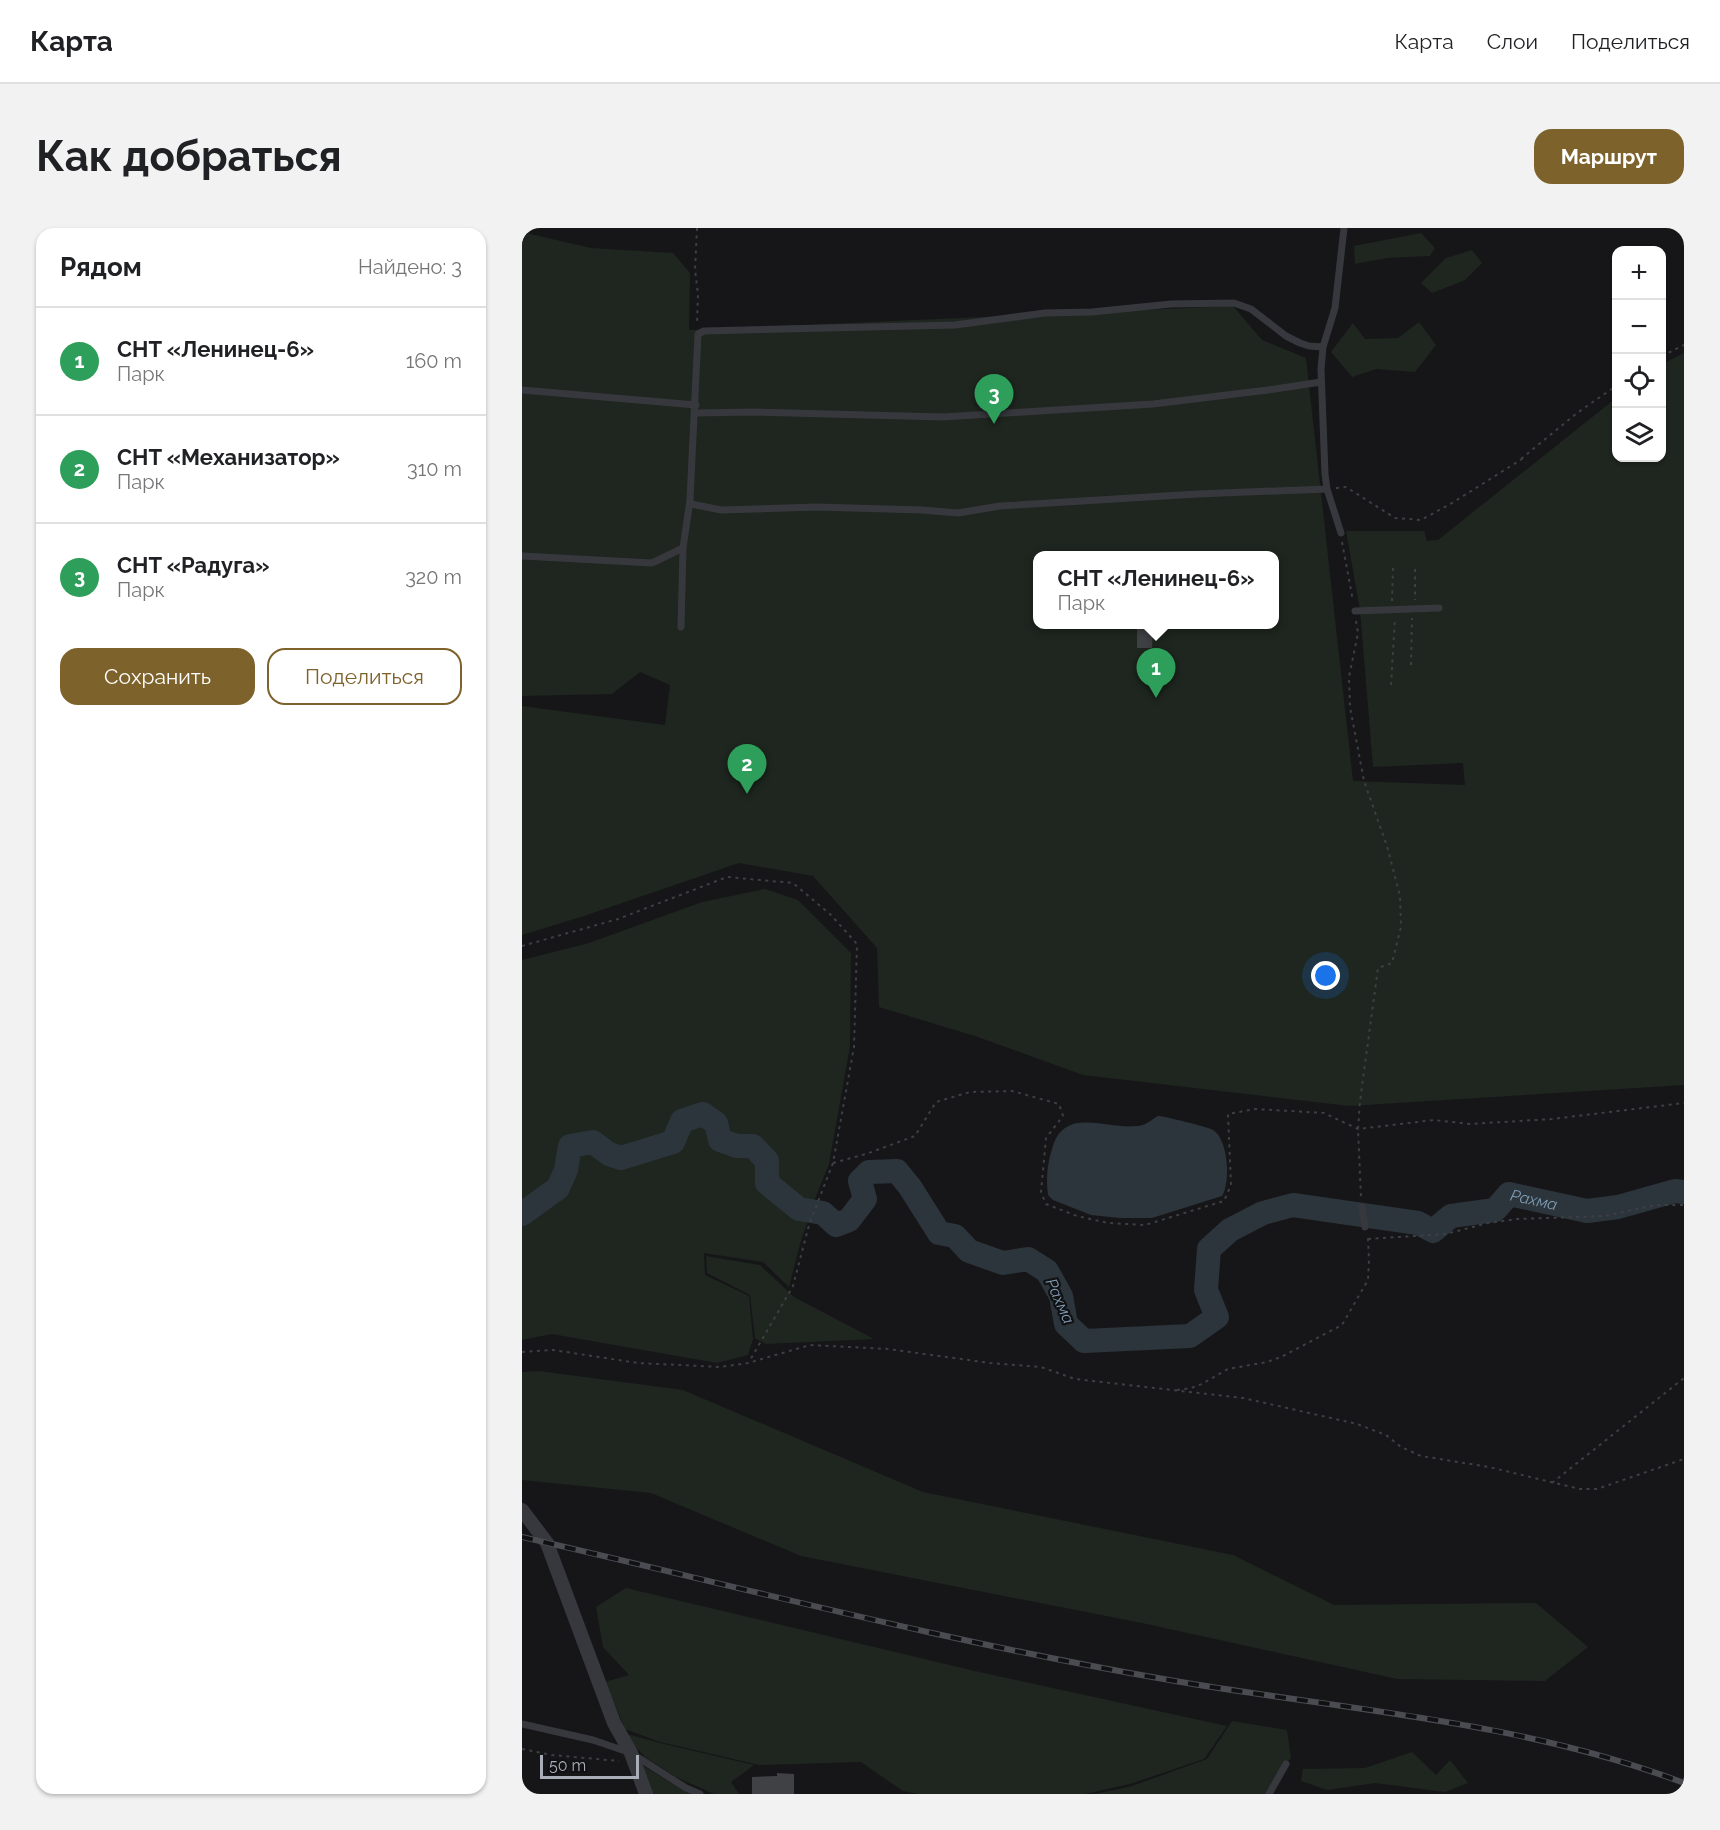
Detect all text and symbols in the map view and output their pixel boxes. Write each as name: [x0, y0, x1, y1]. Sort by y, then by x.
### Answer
text: Карта: [30, 25, 113, 58]
text: Карта: [1395, 29, 1454, 54]
text: Слои: [1487, 29, 1538, 54]
text: Поделиться: [1571, 29, 1690, 54]
button: Маршрут: [1534, 129, 1684, 184]
text: Как добраться: [36, 132, 342, 181]
map controls: [1612, 246, 1666, 462]
button: +: [1612, 246, 1666, 300]
text: Рядом: [60, 252, 142, 282]
text: Найдено: 3: [358, 255, 462, 279]
button: −: [1612, 300, 1666, 354]
text: СНТ «Ленинец-6»: [117, 336, 314, 362]
text: 1: [75, 349, 84, 373]
text: 160 m: [406, 349, 462, 373]
button: locate: [1612, 354, 1666, 408]
text: Парк: [117, 362, 165, 386]
pin: 3: [974, 374, 1014, 424]
button: layers: [1612, 408, 1666, 462]
text: СНТ «Механизатор»: [117, 444, 340, 470]
text: 2: [74, 457, 85, 481]
text: 310 m: [407, 457, 462, 481]
text: Парк: [117, 470, 165, 494]
popup: [1033, 551, 1279, 629]
text: СНТ «Радуга»: [117, 552, 269, 578]
text: 3: [74, 565, 85, 589]
text: 320 m: [405, 565, 462, 589]
text: СНТ «Ленинец-6»: [1058, 565, 1254, 591]
text: Парк: [117, 578, 165, 602]
text: Парк: [1058, 591, 1105, 615]
button: Сохранить: [60, 648, 255, 705]
button: Поделиться: [267, 648, 462, 705]
pin: 1: [1136, 648, 1176, 698]
pin: 2: [728, 744, 766, 794]
your location: [1311, 961, 1340, 990]
water label: Рахма: [1509, 1185, 1560, 1214]
water label: Рахма: [1042, 1275, 1078, 1327]
scale bar: [540, 1752, 639, 1780]
text: 50 m: [549, 1756, 586, 1775]

